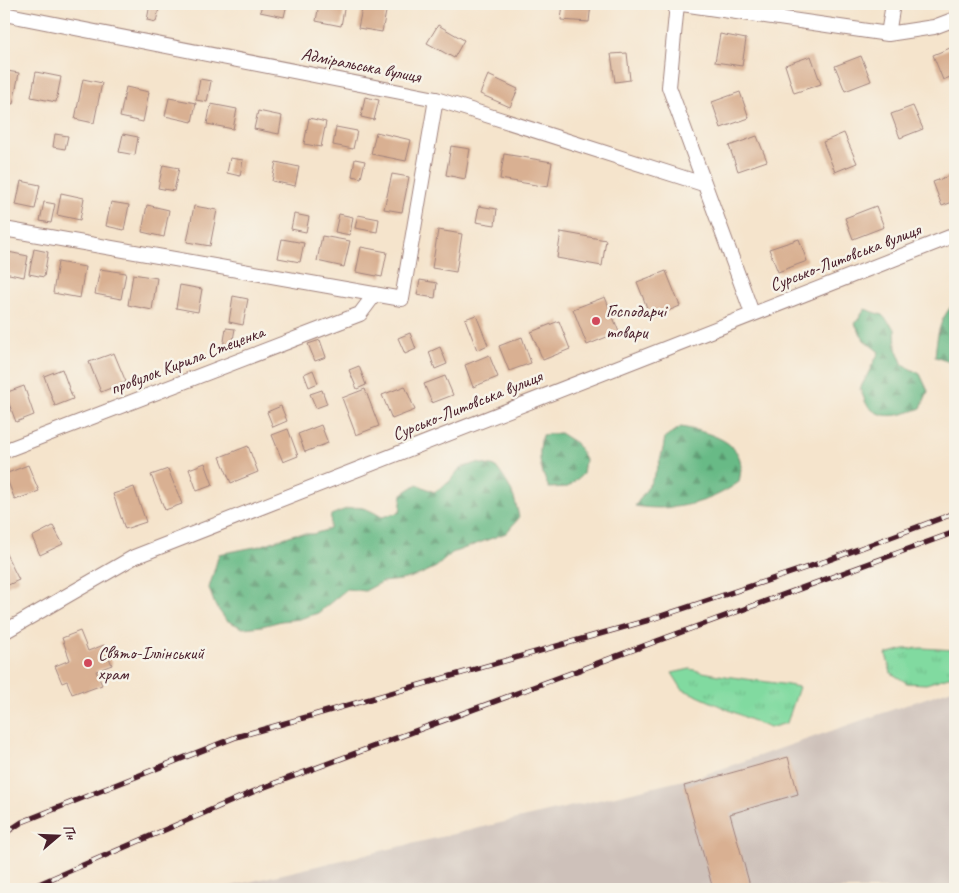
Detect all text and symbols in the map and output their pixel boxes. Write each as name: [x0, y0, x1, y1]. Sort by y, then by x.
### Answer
street label: Адміральська вулиця: [299, 43, 424, 88]
street label: Сурсько-Литовська вулиця: [766, 217, 925, 296]
place label: Господарчі товари: [606, 300, 669, 343]
marker: Господарчі товари: [590, 315, 602, 327]
street label: провулок Кирила Стеценка: [107, 320, 269, 400]
street label: Сурсько-Литовська вулиця: [389, 364, 547, 445]
place label: Свято-Іллінський храм: [98, 642, 205, 685]
marker: Свято-Іллінський храм: [82, 657, 94, 669]
north arrow: [32, 810, 82, 860]
text: Пн: [59, 822, 81, 842]

